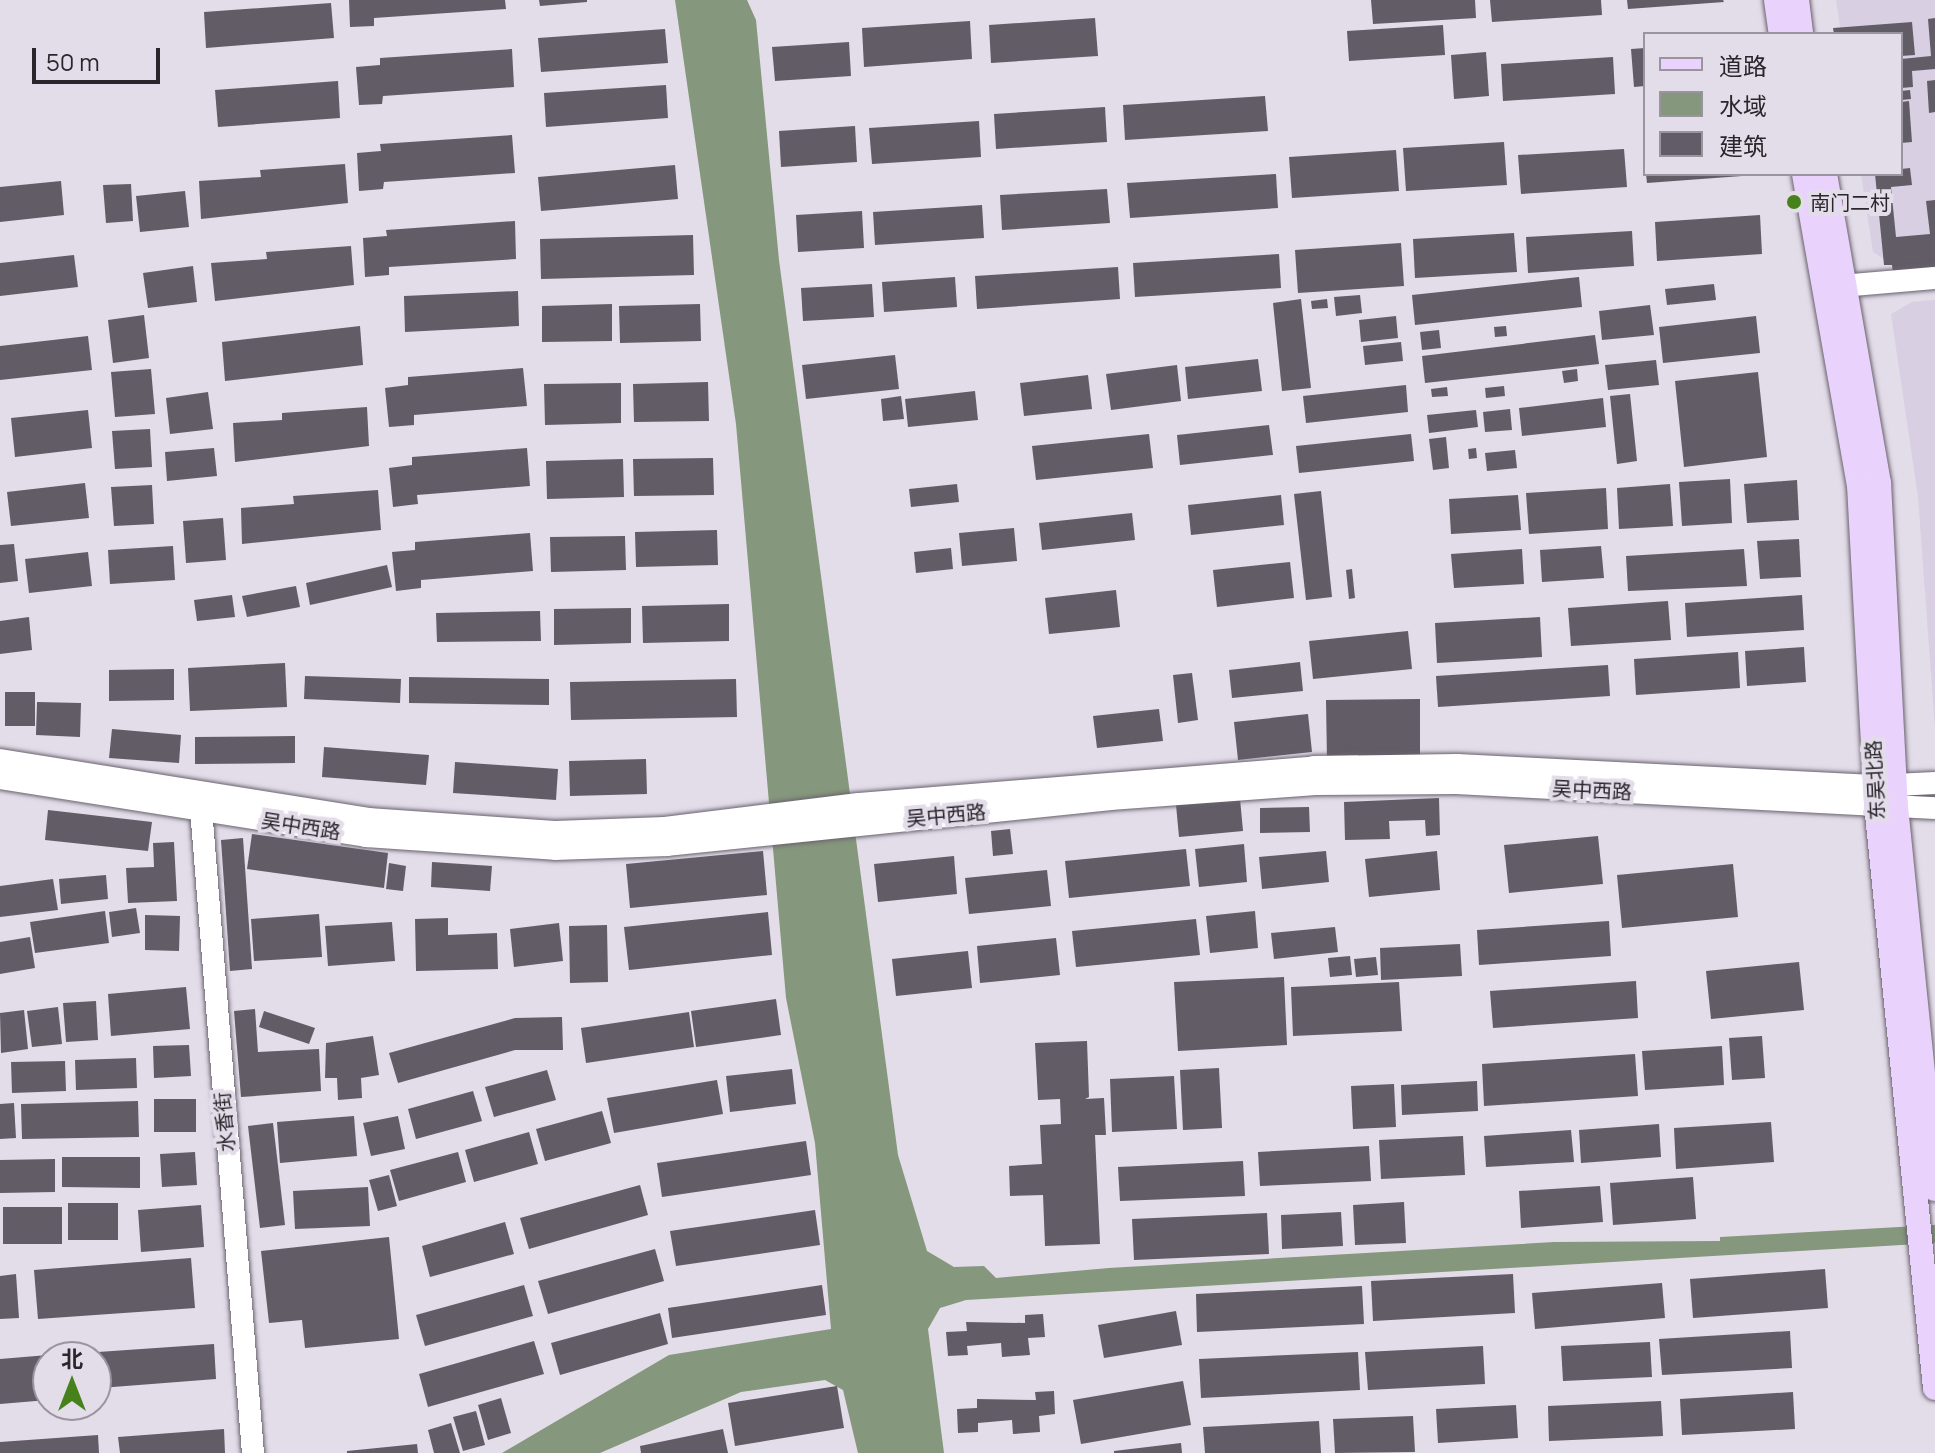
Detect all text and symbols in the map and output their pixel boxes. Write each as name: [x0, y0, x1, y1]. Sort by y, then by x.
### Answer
scale bar: [36, 32, 164, 82]
legend: [1643, 32, 1903, 176]
text: 50 m: [46, 45, 100, 78]
text: 道路: [1719, 49, 1767, 82]
text: 水域: [1719, 89, 1767, 122]
text: 建筑: [1719, 129, 1767, 162]
place label: 南门二村: [1810, 190, 1890, 214]
marker: 南门二村: [1785, 193, 1803, 211]
street label: 东吴北路: [1861, 739, 1889, 821]
street label: 吴中西路: [1551, 776, 1633, 804]
street label: 吴中西路: [905, 800, 987, 830]
street label: 吴中西路: [260, 808, 342, 844]
street label: 水香街: [209, 1091, 239, 1153]
north arrow: [32, 1341, 112, 1421]
text: 北: [61, 1344, 83, 1374]

